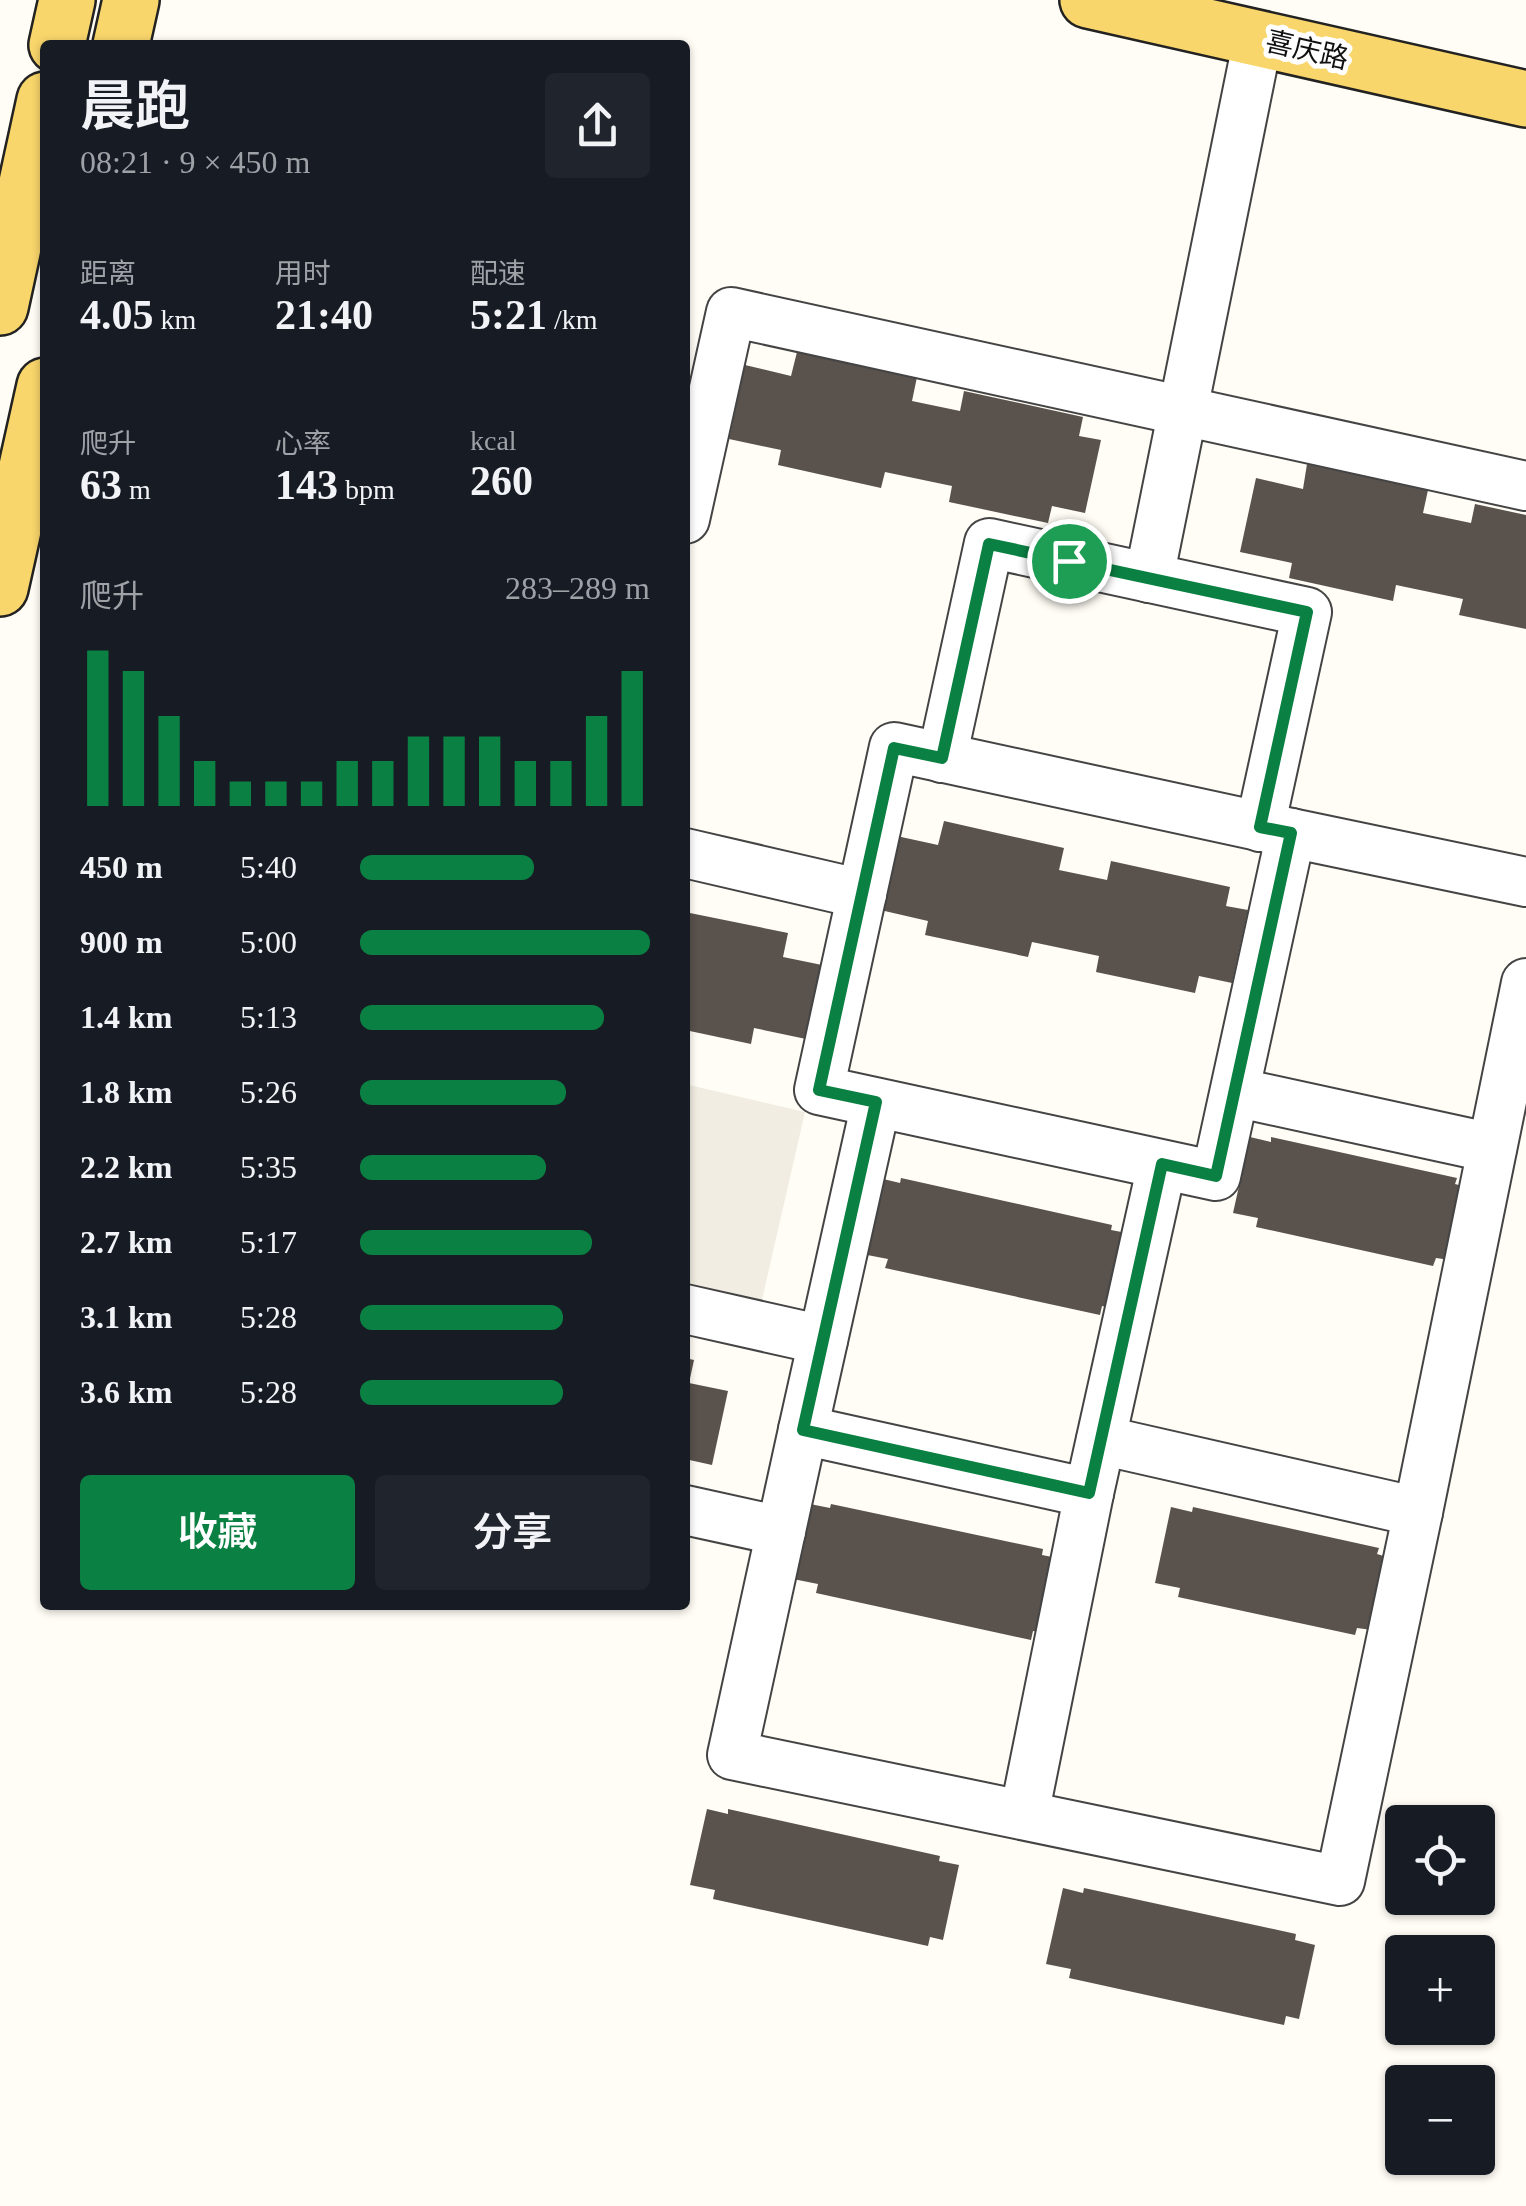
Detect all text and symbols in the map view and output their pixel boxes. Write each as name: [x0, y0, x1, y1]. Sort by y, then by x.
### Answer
street label: 喜庆路: [1263, 25, 1351, 75]
button: share: [545, 73, 650, 178]
text: 晨跑: [80, 76, 190, 137]
text: 08:21 · 9 × 450 m: [80, 144, 310, 180]
text: 距离: [80, 258, 136, 289]
text: 用时: [275, 258, 331, 289]
text: 配速: [470, 258, 526, 289]
text: 4.05: [80, 292, 154, 338]
text: 21:40: [275, 292, 373, 338]
text: 5:21: [470, 292, 547, 338]
text: km: [154, 304, 196, 335]
text: /km: [547, 304, 598, 335]
text: kcal: [470, 425, 517, 456]
text: 爬升: [80, 428, 136, 459]
text: 心率: [275, 428, 331, 459]
text: 260: [470, 458, 533, 504]
text: 63: [80, 462, 122, 508]
text: 143: [275, 462, 338, 508]
text: m: [122, 474, 151, 505]
text: bpm: [338, 474, 395, 505]
pin: [1027, 519, 1112, 604]
icon: arrive: [1042, 534, 1097, 589]
text: 283–289 m: [505, 570, 650, 606]
text: 爬升: [80, 578, 144, 614]
text: 450 m: [80, 849, 163, 885]
text: 5:40: [240, 849, 297, 885]
text: 900 m: [80, 924, 163, 960]
text: 5:00: [240, 924, 297, 960]
text: 1.4 km: [80, 999, 172, 1035]
text: 5:13: [240, 999, 297, 1035]
text: 1.8 km: [80, 1074, 172, 1110]
text: 5:26: [240, 1074, 297, 1110]
text: 2.2 km: [80, 1149, 172, 1185]
text: 5:35: [240, 1149, 297, 1185]
text: 2.7 km: [80, 1224, 172, 1260]
text: 5:17: [240, 1224, 297, 1260]
text: 3.1 km: [80, 1299, 172, 1335]
text: 5:28: [240, 1299, 297, 1335]
text: 3.6 km: [80, 1374, 172, 1410]
text: 5:28: [240, 1374, 297, 1410]
button: 收藏: [80, 1475, 355, 1590]
button: 分享: [375, 1475, 650, 1590]
map controls: [1385, 1805, 1495, 2175]
button: locate: [1385, 1805, 1495, 1915]
button: +: [1385, 1935, 1495, 2045]
button: −: [1385, 2065, 1495, 2175]

